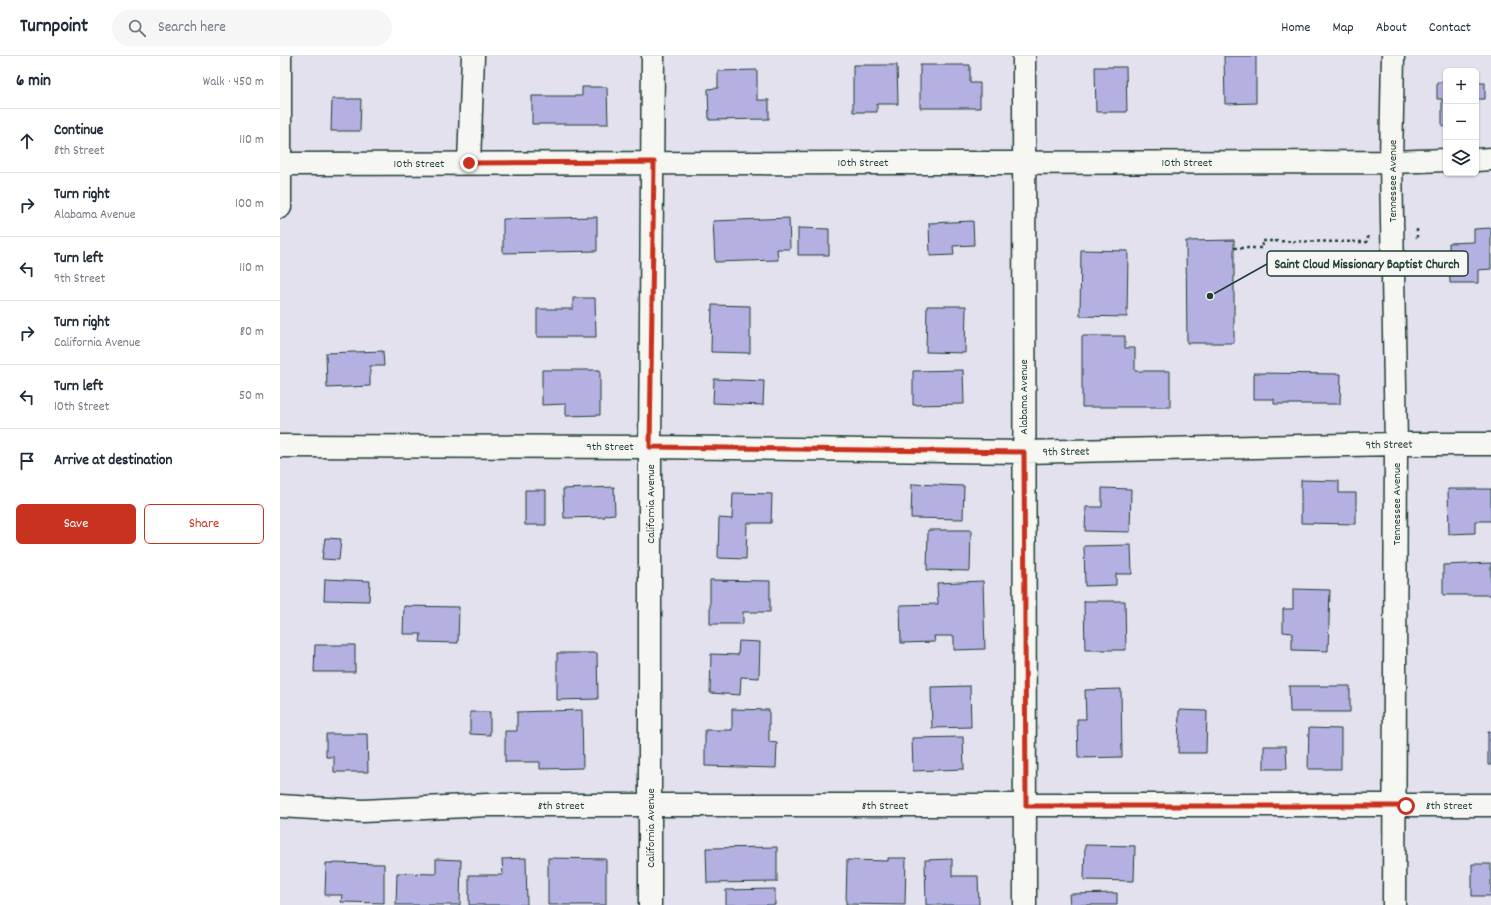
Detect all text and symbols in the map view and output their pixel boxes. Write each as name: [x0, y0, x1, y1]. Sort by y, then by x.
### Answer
search box: [112, 10, 392, 46]
text: Turnpoint: [20, 14, 88, 41]
icon: search: [126, 17, 148, 39]
text: Search here: [158, 17, 226, 39]
text: Home: [1281, 18, 1310, 38]
text: Map: [1332, 18, 1354, 38]
text: About: [1376, 18, 1407, 38]
text: Contact: [1429, 18, 1471, 38]
map controls: [1443, 68, 1479, 176]
button: +: [1443, 68, 1479, 104]
text: 6 min: [16, 70, 51, 94]
text: Walk · 450 m: [203, 73, 264, 92]
button: −: [1443, 104, 1479, 140]
text: Continue: [54, 120, 103, 142]
icon: ahead: [16, 130, 38, 152]
text: 110 m: [239, 131, 264, 150]
street label: Tennessee Avenue: [1385, 140, 1402, 222]
button: layers: [1443, 140, 1479, 176]
text: 8th Street: [54, 142, 105, 161]
route end: [460, 154, 478, 172]
street label: 10th Street: [837, 155, 889, 172]
street label: 10th Street: [1161, 155, 1213, 172]
street label: 10th Street: [393, 156, 445, 173]
text: Turn right: [54, 184, 110, 206]
icon: right: [16, 194, 38, 216]
text: 100 m: [235, 195, 264, 214]
text: Alabama Avenue: [54, 206, 136, 225]
text: Turn left: [54, 248, 103, 270]
callout: Saint Cloud Missionary Baptist Church: [1267, 251, 1468, 276]
text: Saint Cloud Missionary Baptist Church: [1275, 256, 1459, 275]
icon: left: [16, 258, 38, 280]
text: 110 m: [239, 259, 264, 278]
text: 9th Street: [54, 270, 105, 289]
text: Turn right: [54, 312, 110, 334]
icon: right: [16, 322, 38, 344]
text: 80 m: [240, 323, 264, 342]
text: California Avenue: [54, 334, 140, 353]
street label: Alabama Avenue: [1016, 359, 1033, 435]
text: Turn left: [54, 376, 103, 398]
icon: left: [16, 386, 38, 408]
text: 50 m: [239, 387, 264, 406]
text: 10th Street: [54, 398, 109, 417]
street label: 9th Street: [1365, 437, 1413, 454]
street label: 9th Street: [586, 439, 634, 456]
street label: 9th Street: [1042, 444, 1090, 461]
icon: arrive: [16, 450, 38, 472]
text: Arrive at destination: [54, 450, 172, 472]
street label: Tennessee Avenue: [1389, 463, 1406, 545]
street label: California Avenue: [643, 464, 660, 544]
button: Save: [16, 504, 136, 544]
button: Share: [144, 504, 264, 544]
street label: California Avenue: [643, 788, 660, 868]
route start: [1397, 797, 1415, 815]
street label: 8th Street: [538, 798, 585, 815]
street label: 8th Street: [862, 798, 909, 815]
street label: 8th Street: [1426, 798, 1473, 815]

